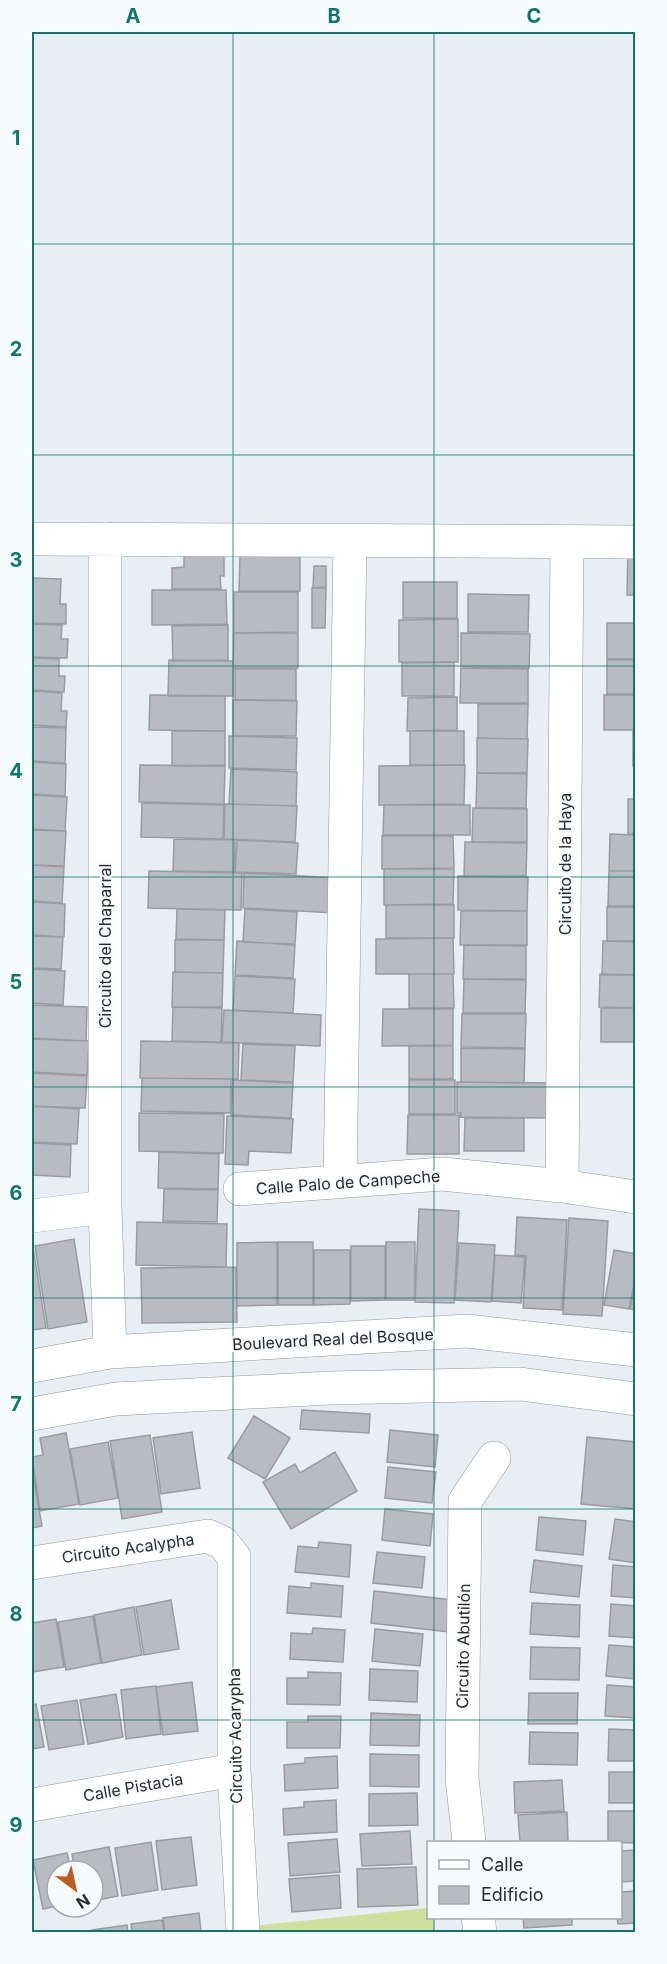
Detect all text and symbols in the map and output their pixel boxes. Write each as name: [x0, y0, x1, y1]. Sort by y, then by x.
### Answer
text: A: [126, 4, 141, 28]
text: B: [327, 4, 341, 28]
text: C: [527, 4, 541, 28]
text: 1: [12, 126, 20, 150]
text: 2: [10, 337, 22, 361]
text: 3: [10, 548, 22, 572]
text: 4: [9, 759, 23, 783]
street label: Circuito de la Haya: [555, 793, 575, 935]
street label: Circuito del Chaparral: [95, 864, 115, 1028]
text: 5: [10, 970, 22, 994]
street label: Calle Palo de Campeche: [255, 1166, 441, 1198]
text: 6: [10, 1181, 23, 1205]
street label: Boulevard Real del Bosque: [232, 1324, 434, 1354]
text: 7: [10, 1392, 22, 1416]
street label: Circuito Acalypha: [61, 1529, 195, 1567]
street label: Circuito Abutilón: [452, 1583, 474, 1709]
text: 8: [9, 1602, 23, 1626]
street label: Circuito Acarypha: [224, 1668, 246, 1804]
street label: Calle Pistacia: [81, 1768, 185, 1806]
text: 9: [10, 1813, 23, 1837]
legend: [427, 1841, 622, 1919]
text: Calle: [481, 1854, 523, 1875]
north arrow: [45, 1859, 105, 1919]
text: Edificio: [481, 1884, 544, 1905]
text: N: [73, 1890, 94, 1913]

